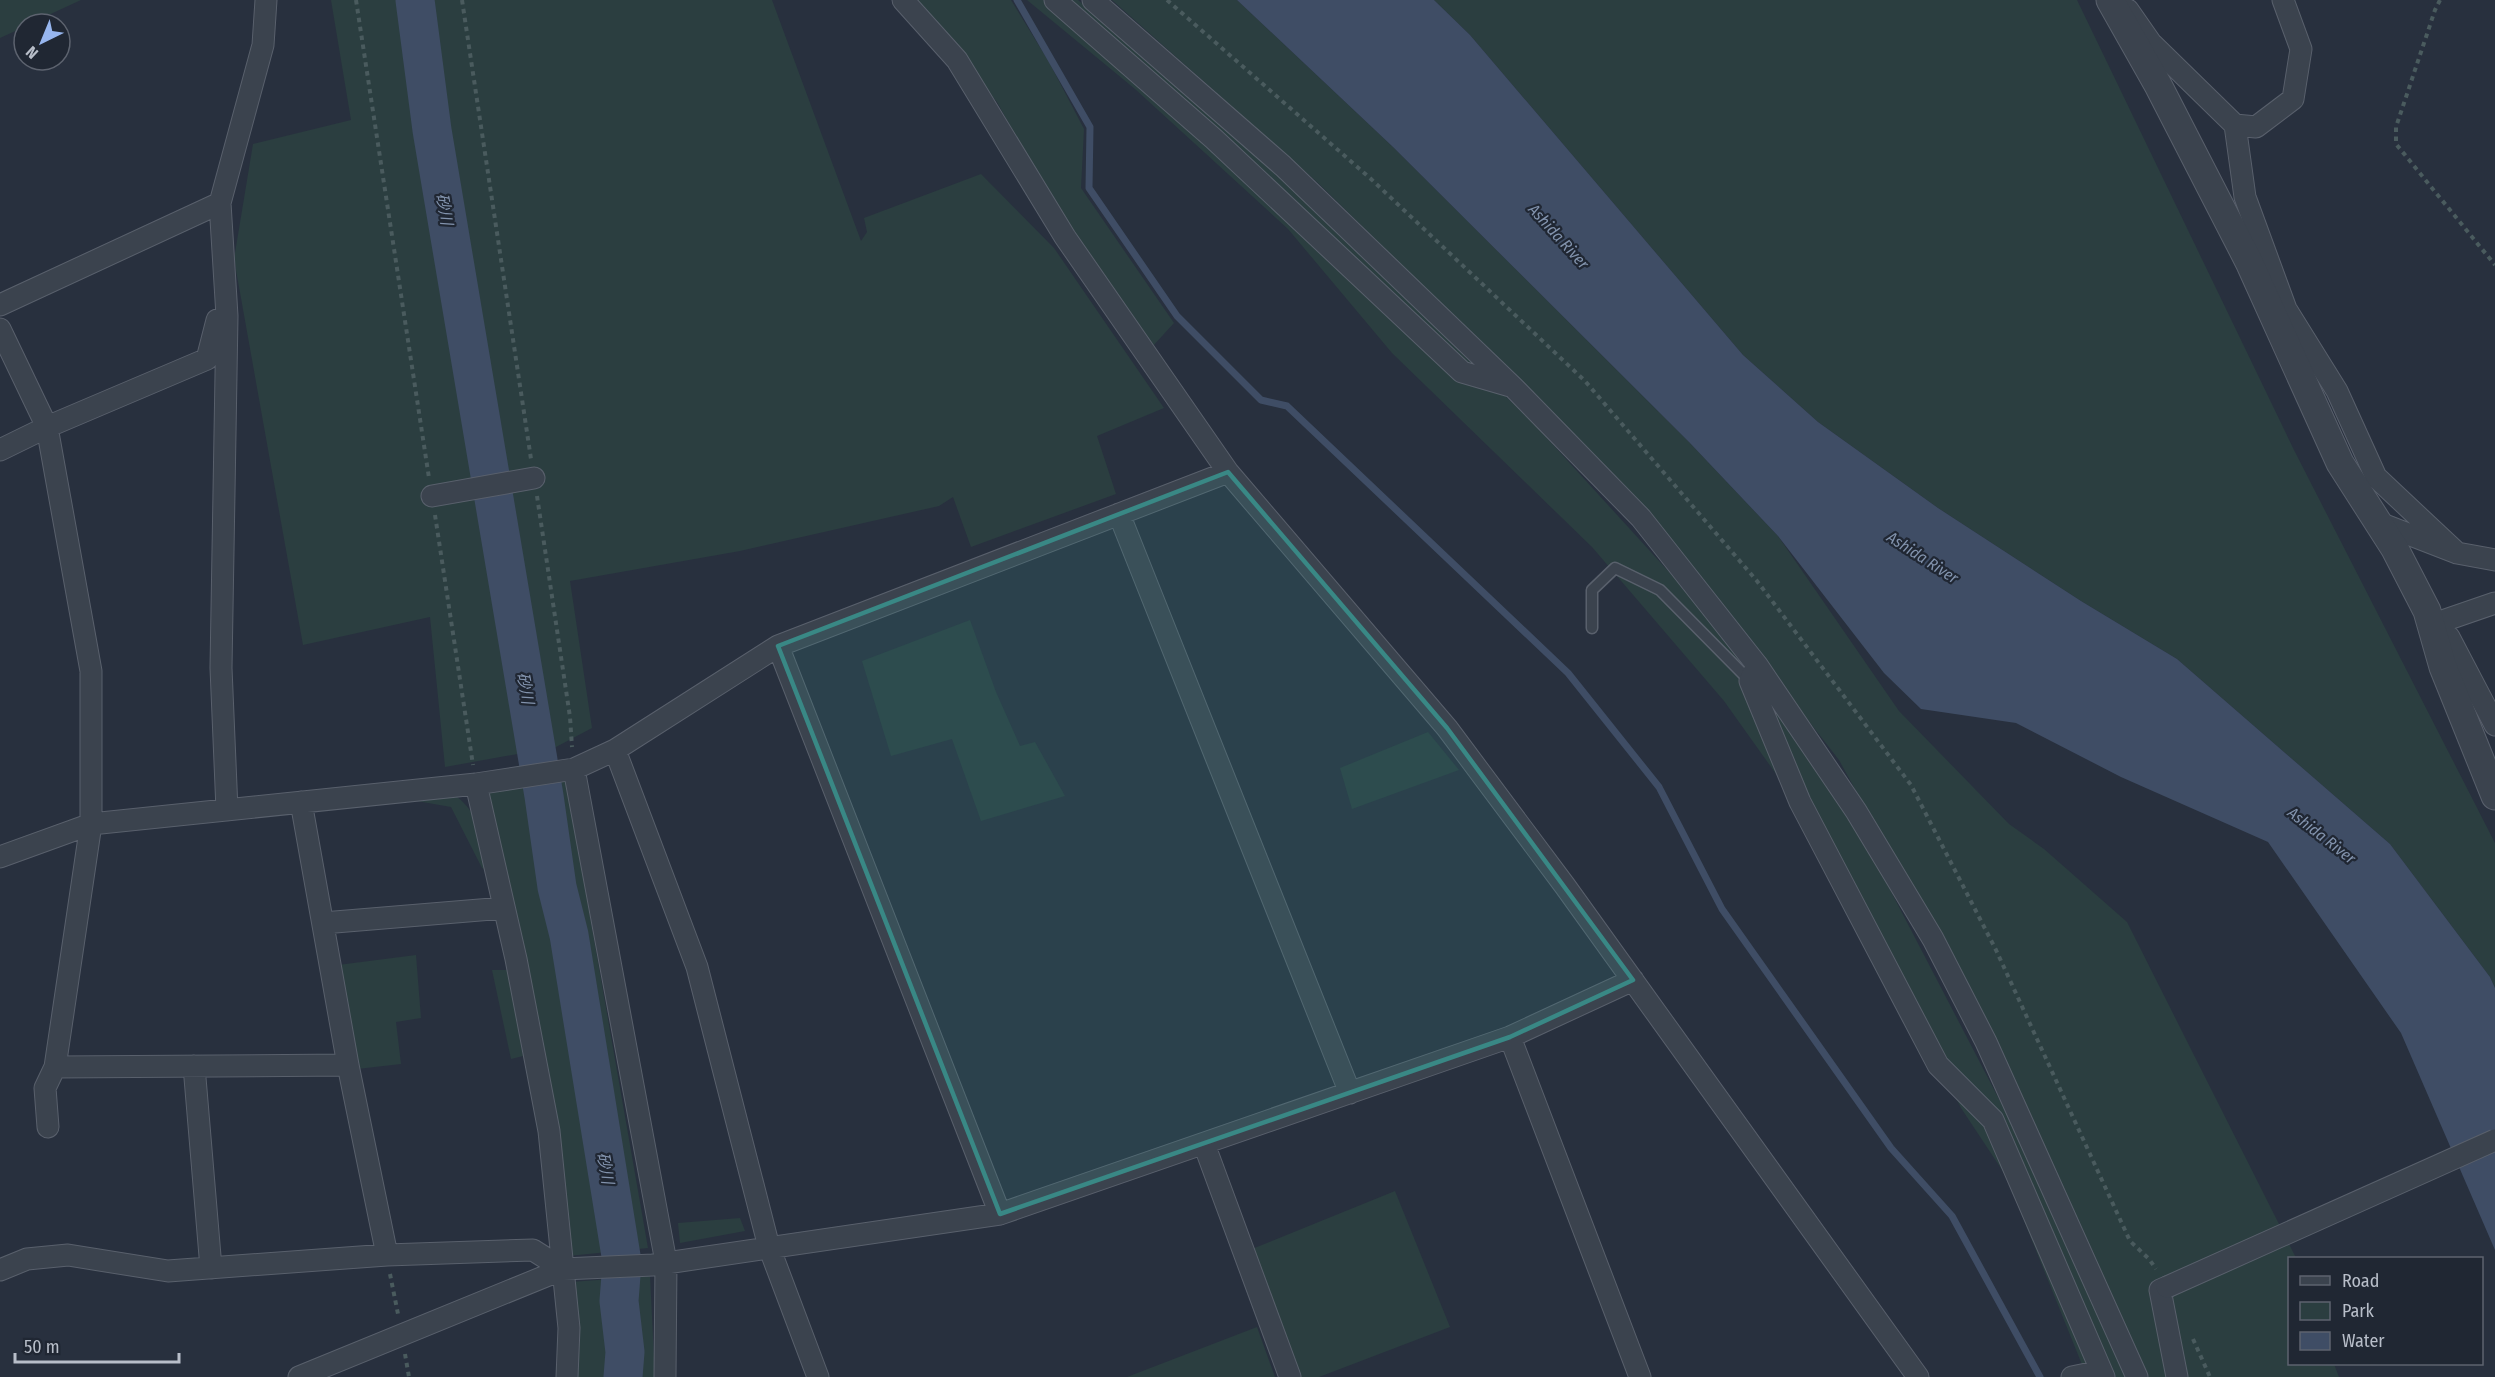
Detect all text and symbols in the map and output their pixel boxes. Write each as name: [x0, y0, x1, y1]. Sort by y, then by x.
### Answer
north arrow: [12, 12, 72, 72]
text: N: [22, 42, 42, 63]
water label: 砂川: [432, 192, 457, 228]
water label: Ashida River: [1524, 199, 1593, 273]
water label: Ashida River: [1883, 527, 1962, 588]
water label: 砂川: [513, 671, 538, 707]
water label: Ashida River: [2283, 802, 2360, 868]
water label: 砂川: [593, 1151, 618, 1187]
legend: [2288, 1257, 2483, 1365]
text: Road: [2342, 1270, 2379, 1292]
text: Park: [2342, 1300, 2375, 1322]
scale bar: [15, 1326, 178, 1364]
text: Water: [2342, 1330, 2385, 1352]
text: 50 m: [24, 1336, 60, 1358]

